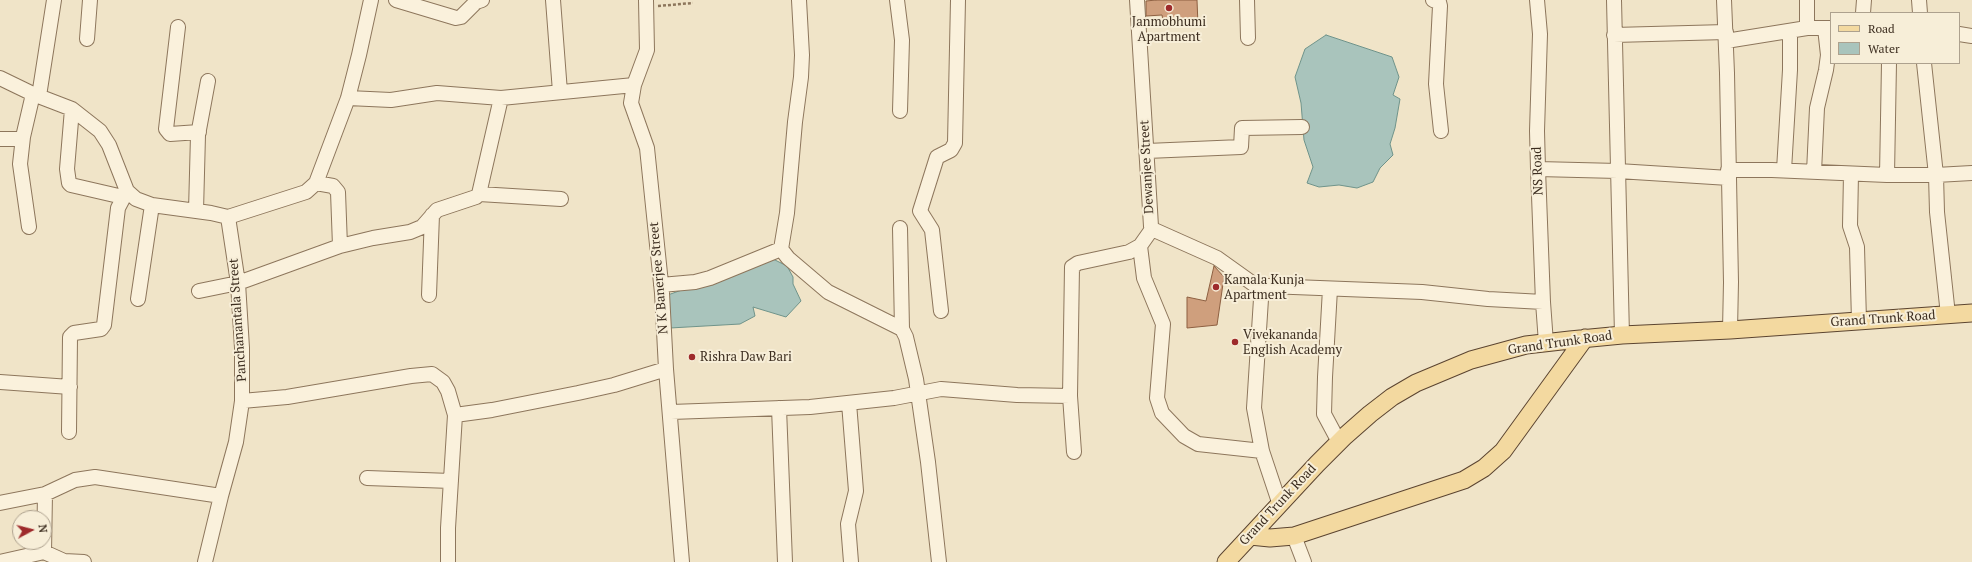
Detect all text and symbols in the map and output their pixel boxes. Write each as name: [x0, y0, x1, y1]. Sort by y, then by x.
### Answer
marker: Janmobhumi Apartment: [1164, 3, 1174, 13]
legend: [1830, 12, 1960, 64]
place label: Janmobhumi Apartment: [1132, 14, 1206, 45]
text: Road: [1868, 21, 1895, 36]
text: Water: [1868, 41, 1900, 56]
street label: Dewanjee Street: [1137, 120, 1157, 214]
street label: NS Road: [1529, 146, 1547, 196]
street label: N K Banerjee Street: [646, 221, 672, 335]
street label: Panchanantala Street: [226, 258, 250, 382]
place label: Kamala Kunja Apartment: [1224, 272, 1304, 303]
marker: Kamala Kunja Apartment: [1211, 282, 1221, 292]
street label: Grand Trunk Road: [1830, 308, 1936, 330]
place label: Vivekananda English Academy: [1243, 327, 1342, 358]
street label: Grand Trunk Road: [1507, 328, 1613, 358]
marker: Vivekananda English Academy: [1230, 337, 1240, 347]
place label: Rishra Daw Bari: [700, 349, 792, 365]
marker: Rishra Daw Bari: [687, 352, 697, 362]
street label: Grand Trunk Road: [1236, 461, 1320, 549]
north arrow: [12, 510, 52, 550]
text: N: [35, 524, 50, 534]

